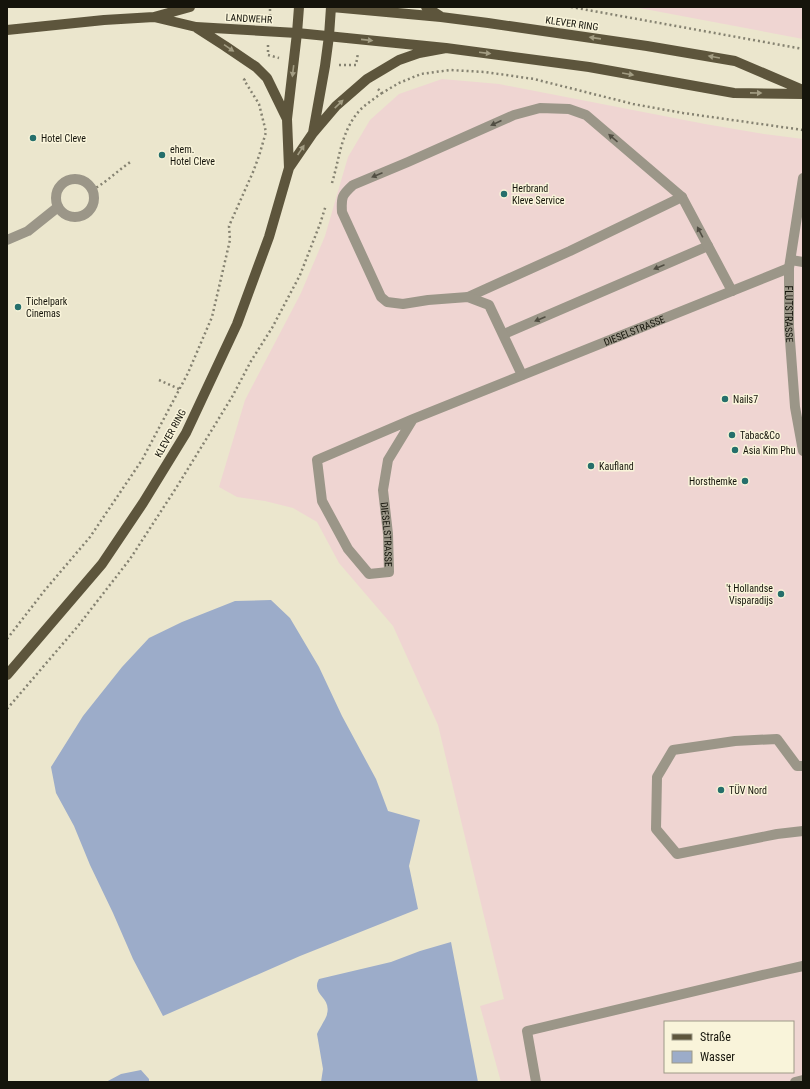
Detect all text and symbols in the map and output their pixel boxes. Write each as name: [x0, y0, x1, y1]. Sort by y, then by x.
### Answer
street label: LANDWEHR: [225, 12, 273, 25]
street label: KLEVER RING: [545, 14, 599, 33]
one-way arrow: [589, 35, 601, 41]
one-way arrow: [361, 37, 373, 44]
one-way arrow: [223, 44, 234, 52]
one-way arrow: [479, 50, 491, 56]
one-way arrow: [708, 54, 721, 60]
one-way arrow: [290, 65, 296, 77]
one-way arrow: [622, 71, 634, 77]
one-way arrow: [750, 90, 763, 96]
one-way arrow: [334, 99, 344, 109]
one-way arrow: [490, 120, 501, 126]
marker: Hotel Cleve: [28, 133, 38, 143]
place label: Hotel Cleve: [41, 133, 86, 144]
one-way arrow: [608, 134, 619, 143]
place label: ehem. Hotel Cleve: [170, 144, 215, 167]
one-way arrow: [297, 145, 305, 156]
marker: ehem. Hotel Cleve: [157, 150, 167, 160]
one-way arrow: [371, 172, 382, 178]
place label: Herbrand Kleve Service: [512, 183, 565, 206]
marker: Herbrand Kleve Service: [499, 189, 509, 199]
one-way arrow: [697, 226, 704, 238]
one-way arrow: [653, 265, 665, 271]
street label: FLUTSTRASSE: [783, 285, 795, 343]
place label: Tichelpark Cinemas: [26, 296, 68, 319]
marker: Tichelpark Cinemas: [13, 302, 23, 312]
street label: DIESELSTRASSE: [602, 313, 666, 348]
one-way arrow: [533, 316, 545, 322]
marker: Nails7: [720, 394, 730, 404]
place label: Nails7: [733, 394, 758, 405]
street label: KLEVER RING: [153, 407, 188, 459]
marker: Tabac&Co: [727, 430, 737, 440]
place label: Tabac&Co: [740, 430, 780, 441]
marker: Asia Kim Phu: [730, 445, 740, 455]
place label: Asia Kim Phu: [743, 445, 796, 456]
marker: Kaufland: [586, 461, 596, 471]
place label: Kaufland: [599, 461, 634, 472]
place label: Horsthemke: [689, 476, 737, 487]
marker: Horsthemke: [740, 476, 750, 486]
street label: DIESELSTRASSE: [378, 501, 394, 567]
place label: 't Hollandse Visparadijs: [726, 583, 773, 606]
marker: 't Hollandse Visparadijs: [776, 589, 786, 599]
place label: TÜV Nord: [729, 784, 767, 796]
marker: TÜV Nord: [716, 785, 726, 795]
legend: [664, 1021, 794, 1073]
text: Straße: [700, 1030, 731, 1044]
text: Wasser: [700, 1050, 735, 1064]

